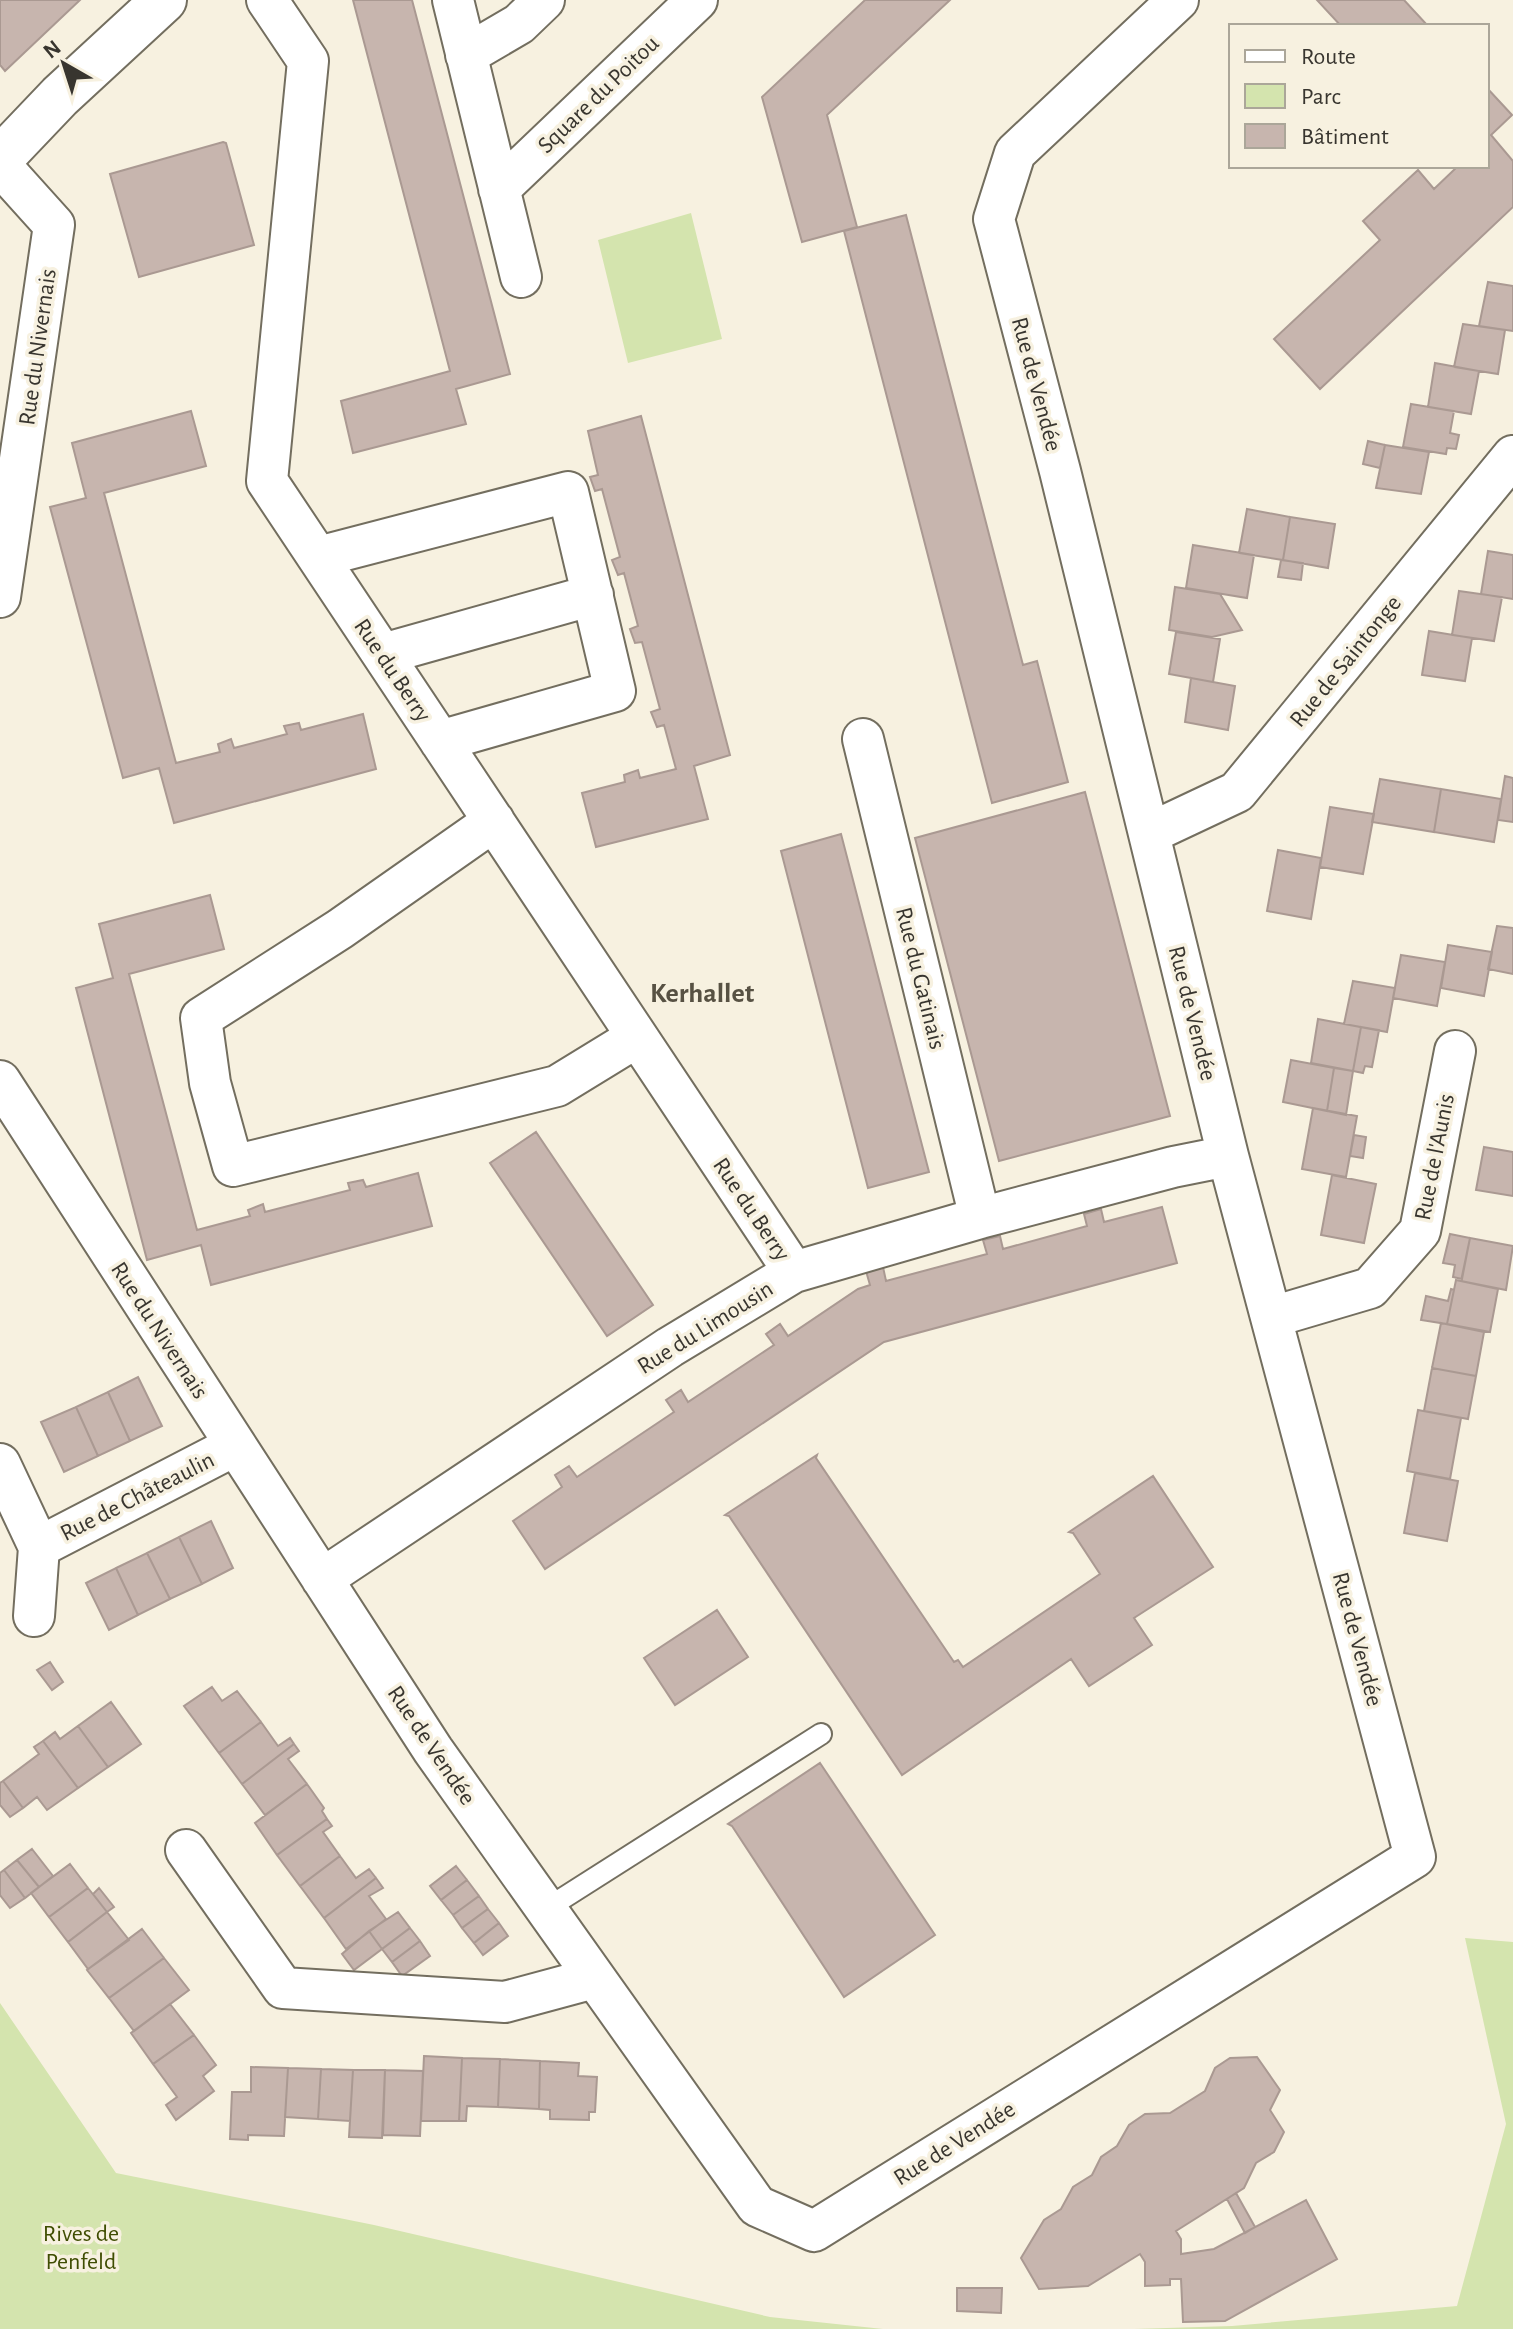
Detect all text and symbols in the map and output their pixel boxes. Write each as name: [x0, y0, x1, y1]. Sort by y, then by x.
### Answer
north arrow: [24, 24, 104, 104]
legend: [1229, 24, 1489, 168]
street label: Square du Poitou: [534, 31, 664, 158]
text: N: [39, 36, 65, 63]
text: Route: [1301, 45, 1356, 69]
text: Parc: [1301, 85, 1341, 109]
text: Bâtiment: [1301, 125, 1389, 149]
street label: Rue du Nivernais: [15, 267, 61, 427]
street label: Rue de Vendée: [1007, 314, 1065, 454]
street label: Rue de Saintonge: [1286, 591, 1406, 732]
street label: Rue du Berry: [349, 615, 435, 726]
street label: Rue du Gatinais: [891, 905, 949, 1052]
street label: Rue de Vendée: [1164, 943, 1220, 1083]
district label: Kerhallet: [650, 980, 755, 1008]
street label: Rue de l'Aunis: [1411, 1092, 1459, 1223]
street label: Rue du Berry: [708, 1154, 794, 1265]
street label: Rue du Nivernais: [106, 1258, 212, 1403]
street label: Rue du Limousin: [634, 1277, 778, 1379]
street label: Rue de Châteaulin: [57, 1448, 218, 1546]
street label: Rue de Vendée: [1328, 1569, 1386, 1709]
street label: Rue de Vendée: [383, 1682, 480, 1809]
street label: Rue de Vendée: [890, 2097, 1019, 2191]
park label: Rives de Penfeld: [43, 2222, 119, 2274]

